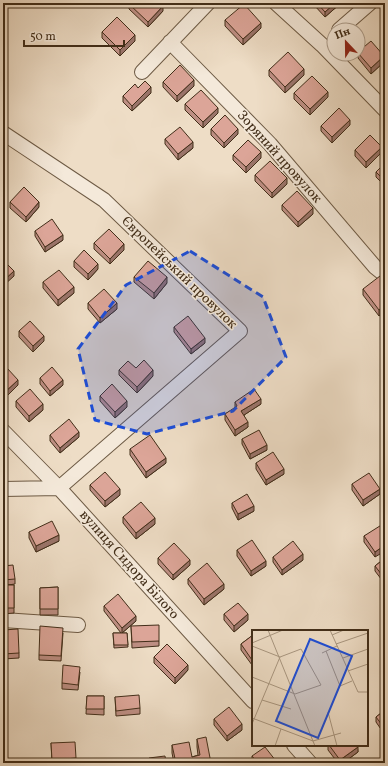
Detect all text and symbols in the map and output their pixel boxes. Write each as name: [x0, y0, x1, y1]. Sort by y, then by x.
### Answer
scale bar: [24, 22, 124, 48]
north arrow: [326, 22, 366, 62]
text: Пн: [333, 24, 353, 44]
text: 50 m: [30, 29, 56, 45]
street label: Зоряний провулок: [232, 106, 326, 208]
street label: Європейський провулок: [117, 212, 242, 334]
street label: вулиця Сидора Білого: [75, 506, 183, 624]
inset map: [252, 630, 368, 746]

